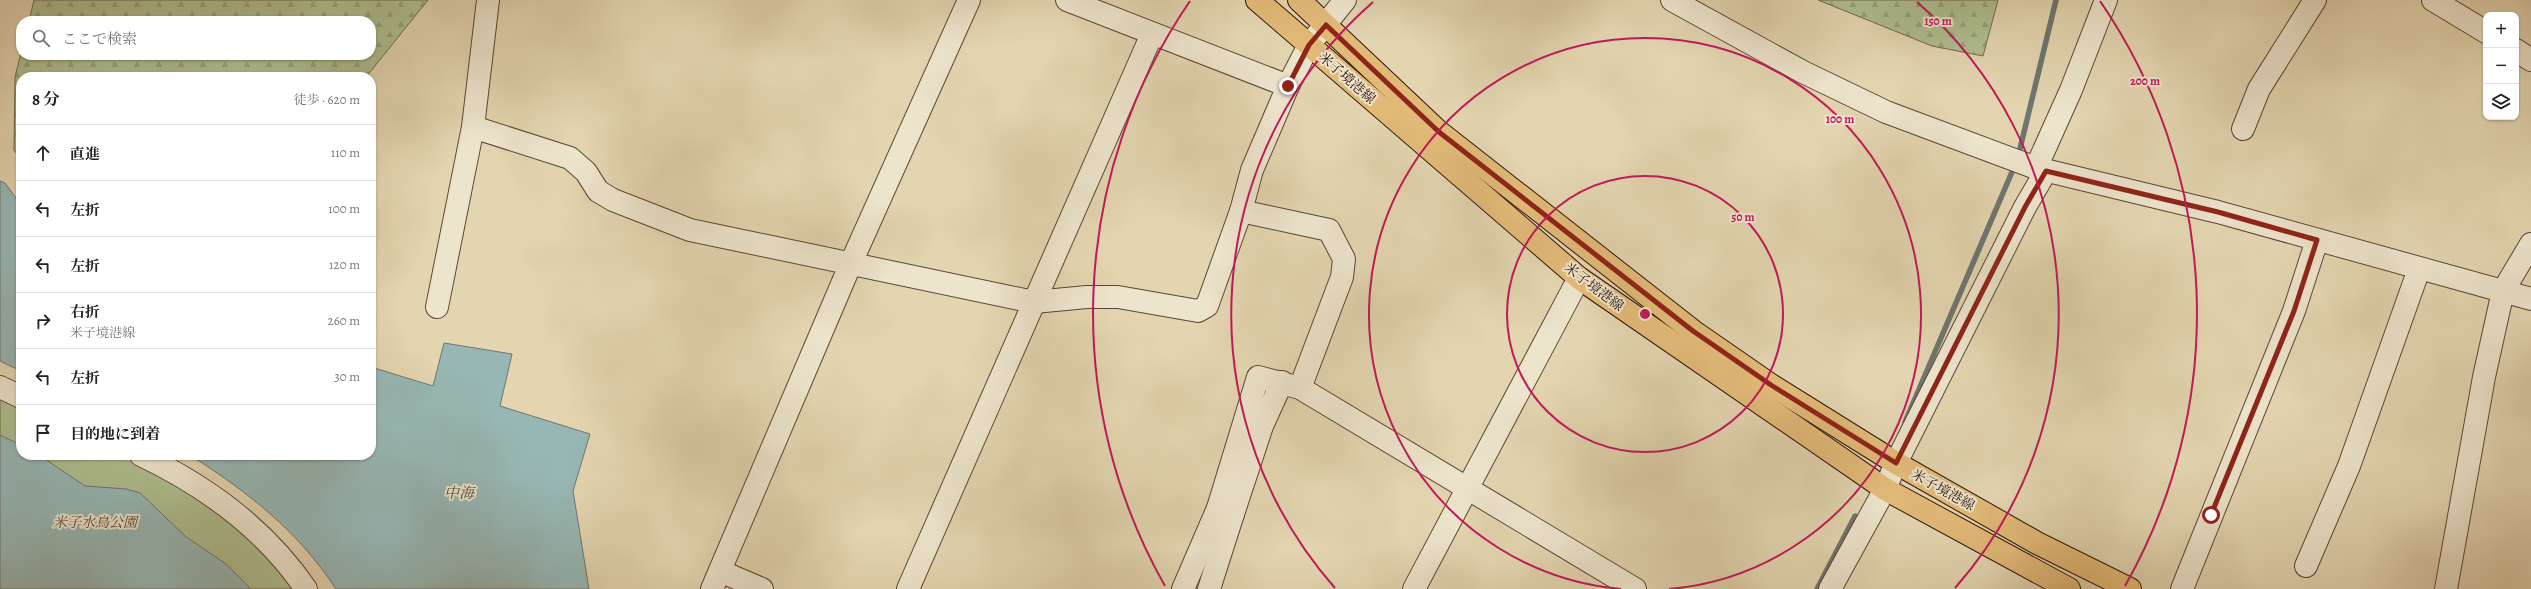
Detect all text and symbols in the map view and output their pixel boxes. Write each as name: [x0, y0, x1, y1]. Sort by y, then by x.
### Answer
map controls: [2483, 12, 2519, 120]
button: +: [2483, 12, 2519, 48]
text: 150 m: [1924, 13, 1952, 29]
search box: [16, 16, 376, 60]
icon: search: [30, 27, 52, 49]
text: ここで検索: [62, 29, 137, 49]
street label: 米子境港線: [1314, 48, 1380, 108]
button: −: [2483, 48, 2519, 84]
text: 200 m: [2130, 73, 2160, 89]
route end: [1279, 77, 1297, 95]
button: layers: [2483, 84, 2519, 120]
text: 8 分: [32, 88, 60, 111]
text: 徒歩 · 620 m: [294, 91, 360, 108]
text: 100 m: [1826, 111, 1854, 127]
icon: ahead: [32, 142, 54, 164]
text: 直進: [70, 144, 100, 164]
text: 110 m: [331, 144, 360, 161]
icon: left: [32, 198, 54, 220]
text: 左折: [70, 200, 100, 220]
text: 100 m: [328, 200, 360, 217]
text: 50 m: [1731, 209, 1755, 225]
icon: left: [32, 254, 54, 276]
text: 左折: [70, 256, 100, 276]
text: 120 m: [329, 256, 360, 273]
street label: 米子境港線: [1560, 258, 1628, 316]
text: 右折: [70, 302, 100, 322]
centre of rings: [1638, 307, 1652, 321]
icon: right: [32, 310, 54, 332]
text: 260 m: [327, 312, 360, 329]
text: 米子境港線: [70, 324, 135, 341]
icon: left: [32, 366, 54, 388]
text: 左折: [70, 368, 100, 388]
text: 30 m: [334, 368, 360, 385]
icon: arrive: [32, 422, 54, 444]
text: 目的地に到着: [70, 424, 160, 444]
street label: 米子境港線: [1908, 465, 1978, 515]
water label: 中海: [444, 483, 476, 503]
route start: [2202, 506, 2220, 524]
park label: 米子水鳥公園: [53, 513, 139, 532]

